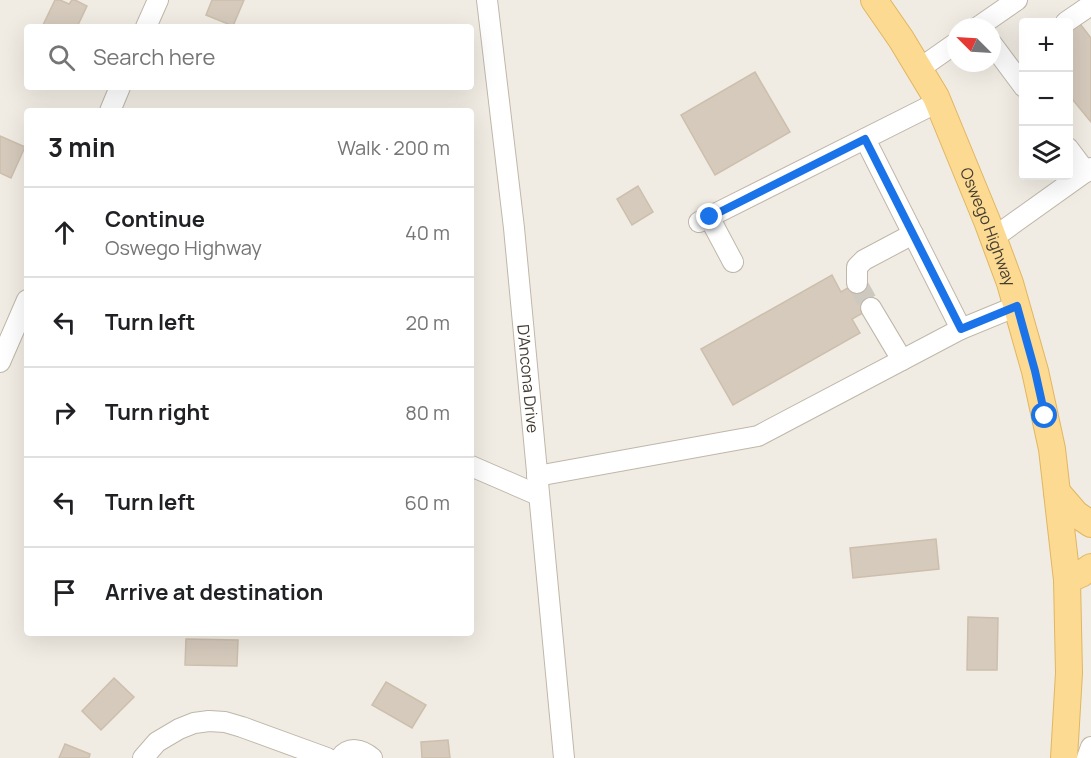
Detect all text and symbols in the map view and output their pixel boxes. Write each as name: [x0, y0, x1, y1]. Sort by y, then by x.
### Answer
north arrow: [947, 18, 1001, 72]
map controls: [1019, 18, 1073, 180]
button: +: [1019, 18, 1073, 72]
search box: [24, 24, 474, 90]
icon: search: [45, 41, 78, 74]
text: Search here: [93, 42, 215, 72]
button: −: [1019, 72, 1073, 126]
button: layers: [1019, 126, 1073, 180]
text: 3 min: [48, 129, 115, 165]
text: Walk · 200 m: [337, 134, 450, 161]
street label: Oswego Highway: [955, 164, 1021, 290]
route end: [696, 203, 722, 229]
text: Continue: [105, 204, 205, 234]
icon: ahead: [48, 216, 81, 249]
text: 40 m: [405, 219, 450, 246]
text: Oswego Highway: [105, 234, 262, 261]
icon: left: [48, 306, 81, 339]
text: Turn left: [105, 307, 195, 337]
text: 20 m: [405, 309, 450, 336]
street label: D'Ancona Drive: [512, 323, 544, 434]
icon: right: [48, 396, 81, 429]
text: Turn right: [105, 397, 210, 427]
text: 80 m: [405, 399, 450, 426]
route start: [1031, 402, 1057, 428]
icon: left: [48, 486, 81, 519]
text: Turn left: [105, 487, 195, 517]
text: 60 m: [404, 489, 450, 516]
icon: arrive: [48, 576, 81, 609]
text: Arrive at destination: [105, 577, 323, 607]

